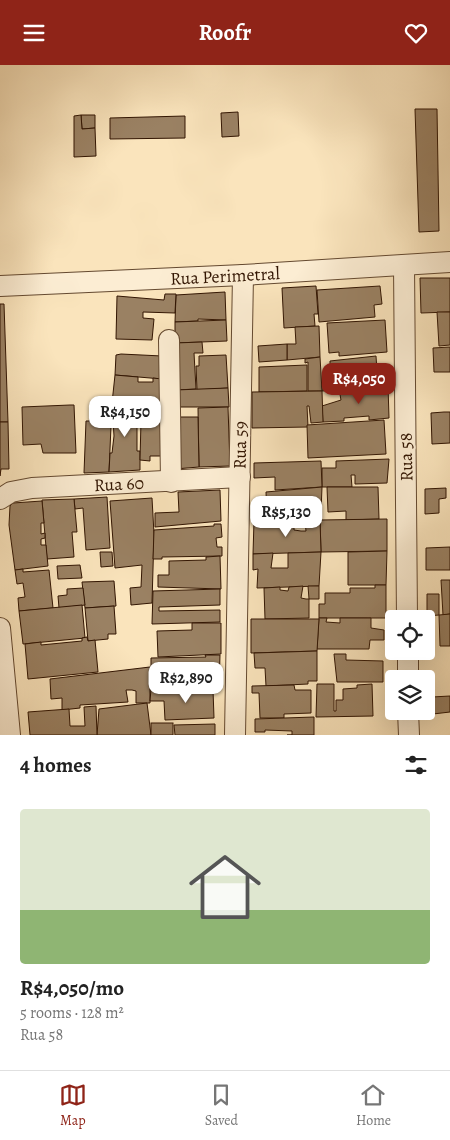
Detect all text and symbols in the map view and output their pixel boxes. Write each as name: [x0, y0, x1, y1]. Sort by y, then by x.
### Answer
text: Roofr: [199, 18, 251, 48]
icon: menu: [20, 19, 48, 47]
icon: heart: [402, 19, 430, 47]
street label: Rua Perimetral: [170, 261, 281, 291]
pin: R$4,050: [313, 363, 405, 405]
text: R$4,050: [333, 368, 385, 390]
pin: R$4,150: [79, 395, 171, 438]
text: R$4,150: [100, 401, 150, 423]
street label: Rua 59: [228, 421, 252, 469]
street label: Rua 58: [394, 432, 418, 482]
street label: Rua 60: [93, 471, 145, 497]
pin: R$5,130: [240, 495, 332, 538]
text: R$5,130: [261, 501, 311, 523]
map controls: [385, 610, 435, 720]
button: locate: [385, 610, 435, 660]
pin: R$2,890: [140, 661, 232, 704]
text: R$2,890: [160, 667, 212, 689]
button: layers: [385, 670, 435, 720]
text: 4 homes: [20, 751, 92, 779]
icon: filters: [402, 751, 430, 779]
icon: home: [180, 842, 270, 932]
text: R$4,050/mo: [20, 974, 124, 1002]
text: 5 rooms · 128 m²: [20, 1002, 124, 1024]
text: Rua 58: [20, 1024, 63, 1046]
tab: Map: [59, 1081, 87, 1130]
tab: Saved: [205, 1081, 238, 1130]
tab: Home: [356, 1081, 391, 1130]

